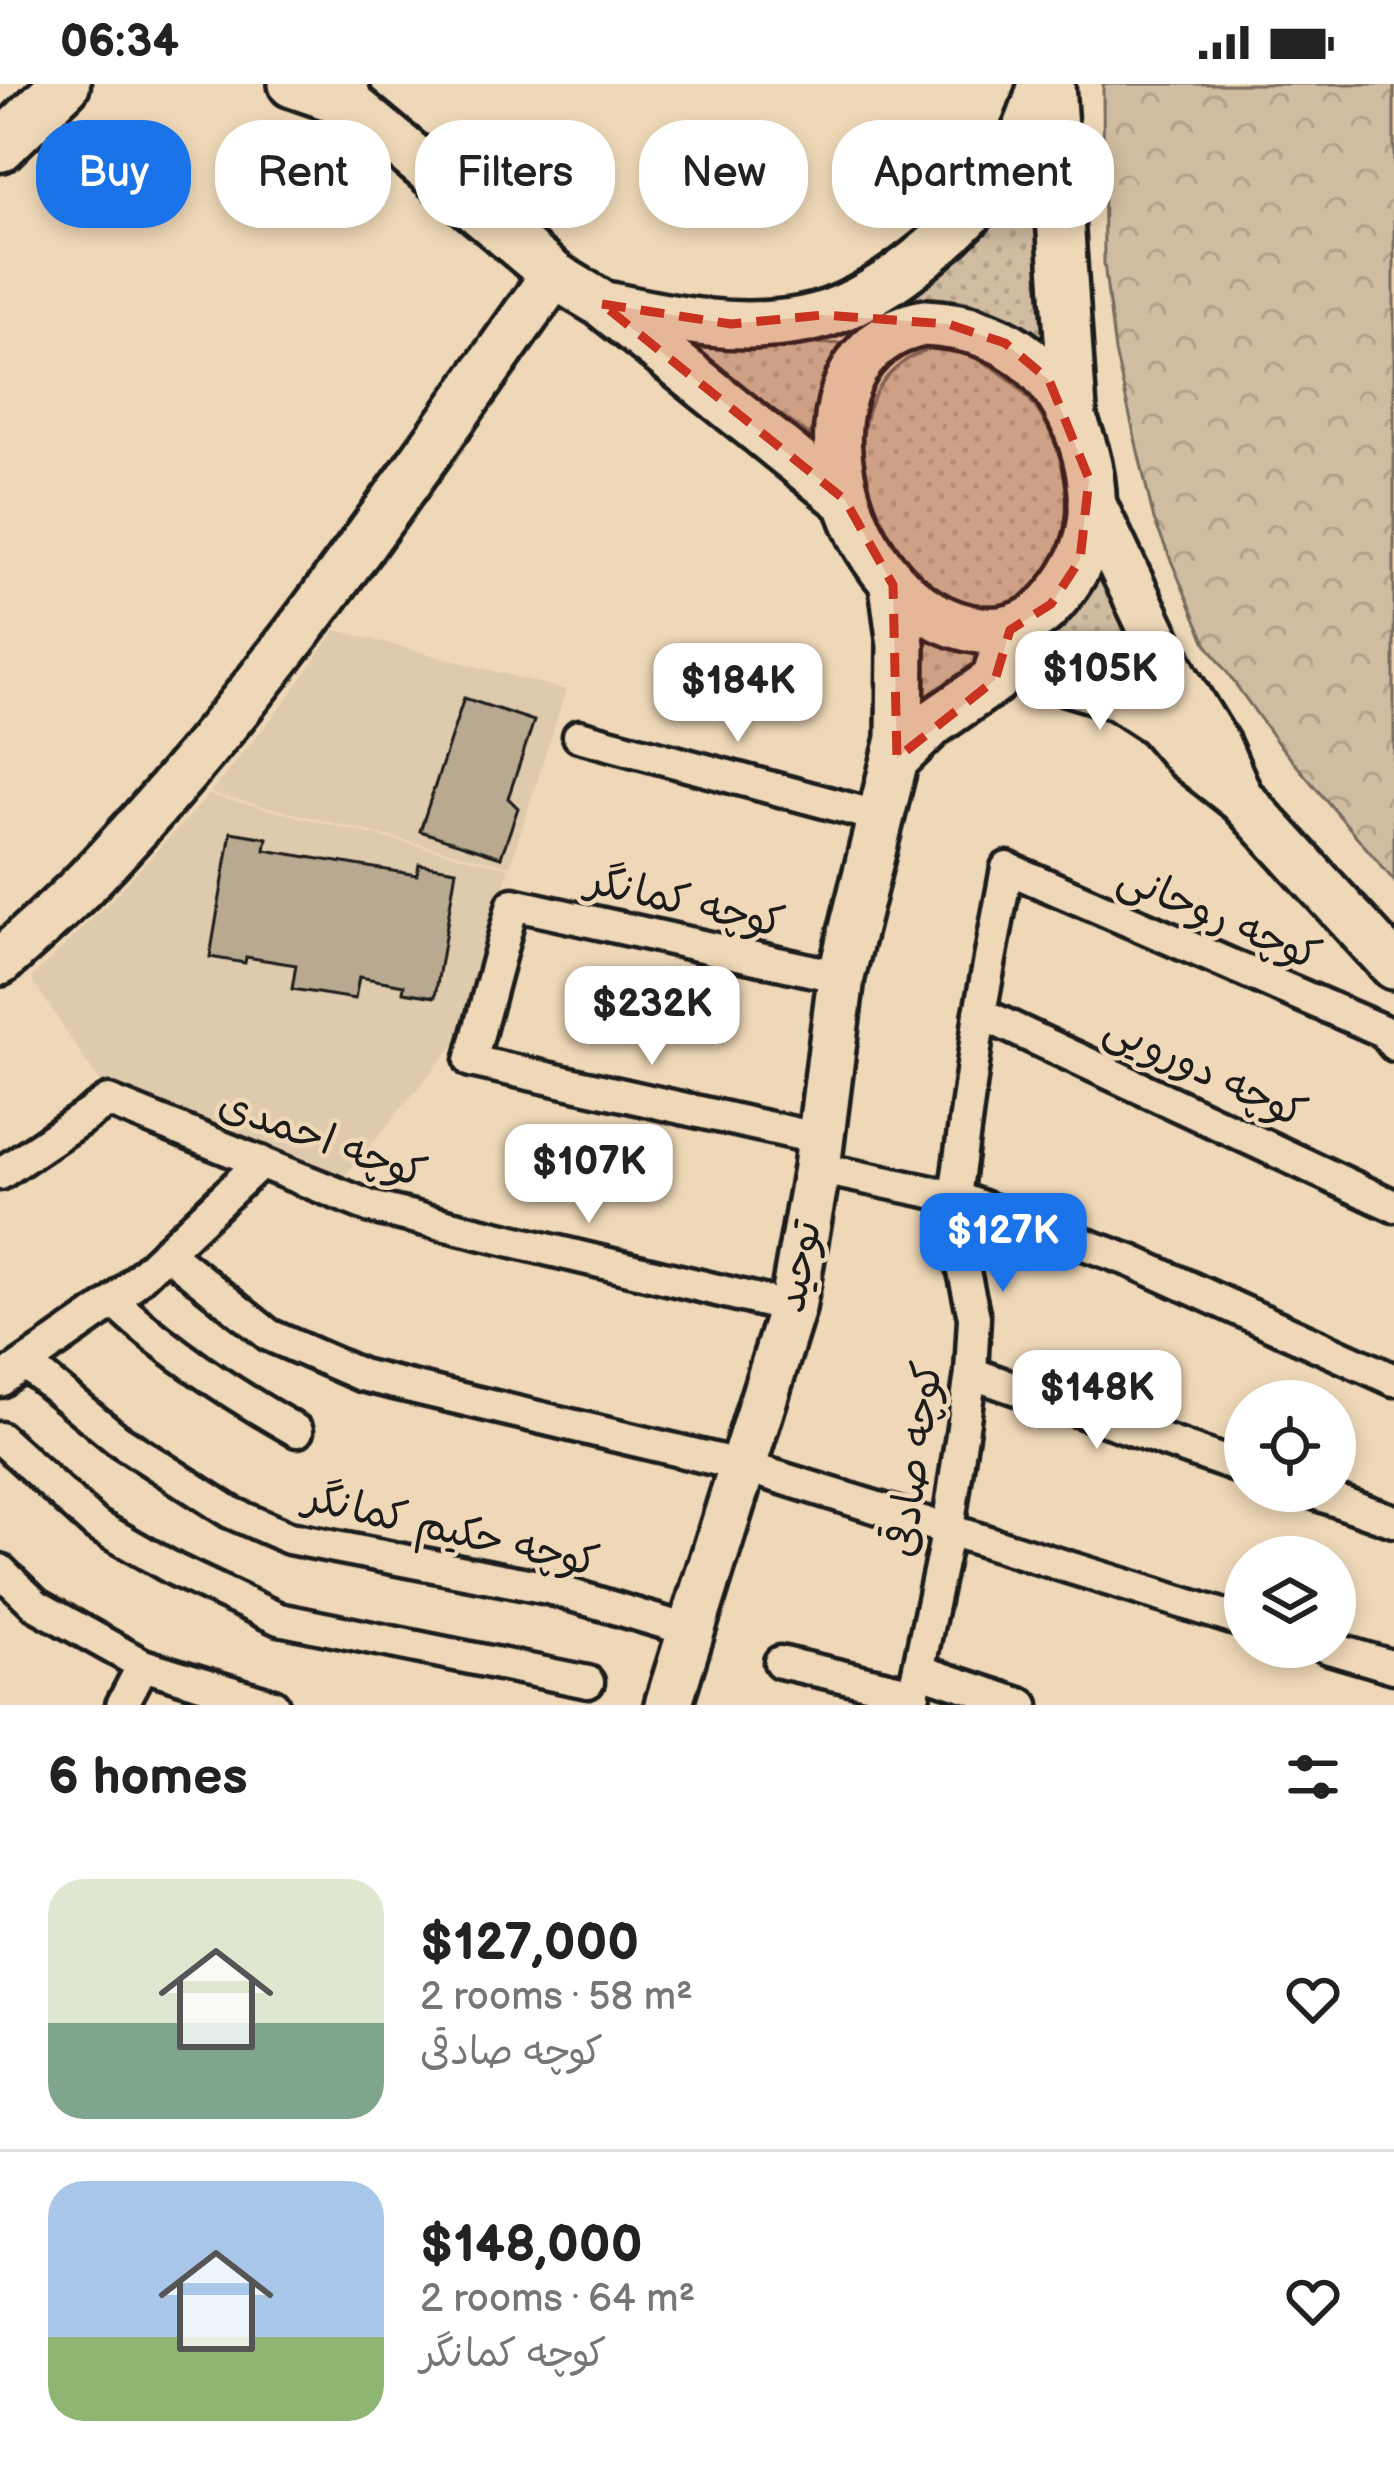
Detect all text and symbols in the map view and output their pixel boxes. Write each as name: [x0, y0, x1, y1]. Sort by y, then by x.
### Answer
text: 06:34: [60, 15, 179, 70]
chip: Buy: [36, 120, 191, 228]
chip: Rent: [215, 120, 391, 228]
chip: Filters: [415, 120, 615, 228]
chip: New: [639, 120, 808, 228]
chip: Apartment: [832, 120, 1114, 228]
pin: $105K: [1016, 631, 1184, 733]
pin: $184K: [654, 643, 822, 745]
text: $105K: [1042, 646, 1158, 693]
text: $184K: [680, 658, 796, 705]
street label: کوچه روحانی: [1110, 852, 1328, 983]
street label: کوچه کمانگر: [579, 854, 789, 950]
pin: $232K: [568, 966, 736, 1068]
text: $232K: [592, 981, 712, 1028]
street label: کوچه دورویی: [1096, 1002, 1314, 1140]
street label: کوچه احمدی: [212, 1078, 433, 1200]
pin: $107K: [505, 1124, 673, 1226]
text: $107K: [532, 1139, 646, 1186]
pin: $127K: [919, 1193, 1087, 1295]
text: $127K: [947, 1208, 1059, 1255]
street label: توحید: [766, 1215, 834, 1317]
pin: $148K: [1013, 1350, 1181, 1452]
street label: کوچه صادقی: [875, 1358, 954, 1560]
text: $148K: [1039, 1365, 1155, 1412]
map controls: [1224, 1380, 1356, 1668]
button: locate: [1224, 1380, 1356, 1512]
street label: کوچه حکیم کمانگر: [295, 1471, 604, 1593]
button: layers: [1224, 1536, 1356, 1668]
icon: filters: [1280, 1744, 1346, 1810]
text: 6 homes: [48, 1747, 248, 1808]
text: $127,000: [420, 1913, 639, 1974]
icon: home: [144, 1927, 288, 2071]
icon: heart: [1280, 1966, 1346, 2032]
text: 2 rooms · 58 m²: [420, 1974, 693, 2021]
text: کوچه صادقی: [420, 2029, 603, 2076]
text: $148,000: [420, 2215, 642, 2276]
icon: home: [144, 2229, 288, 2373]
icon: heart: [1280, 2268, 1346, 2334]
text: 2 rooms · 64 m²: [420, 2276, 695, 2323]
text: کوچه کمانگر: [420, 2331, 607, 2378]

